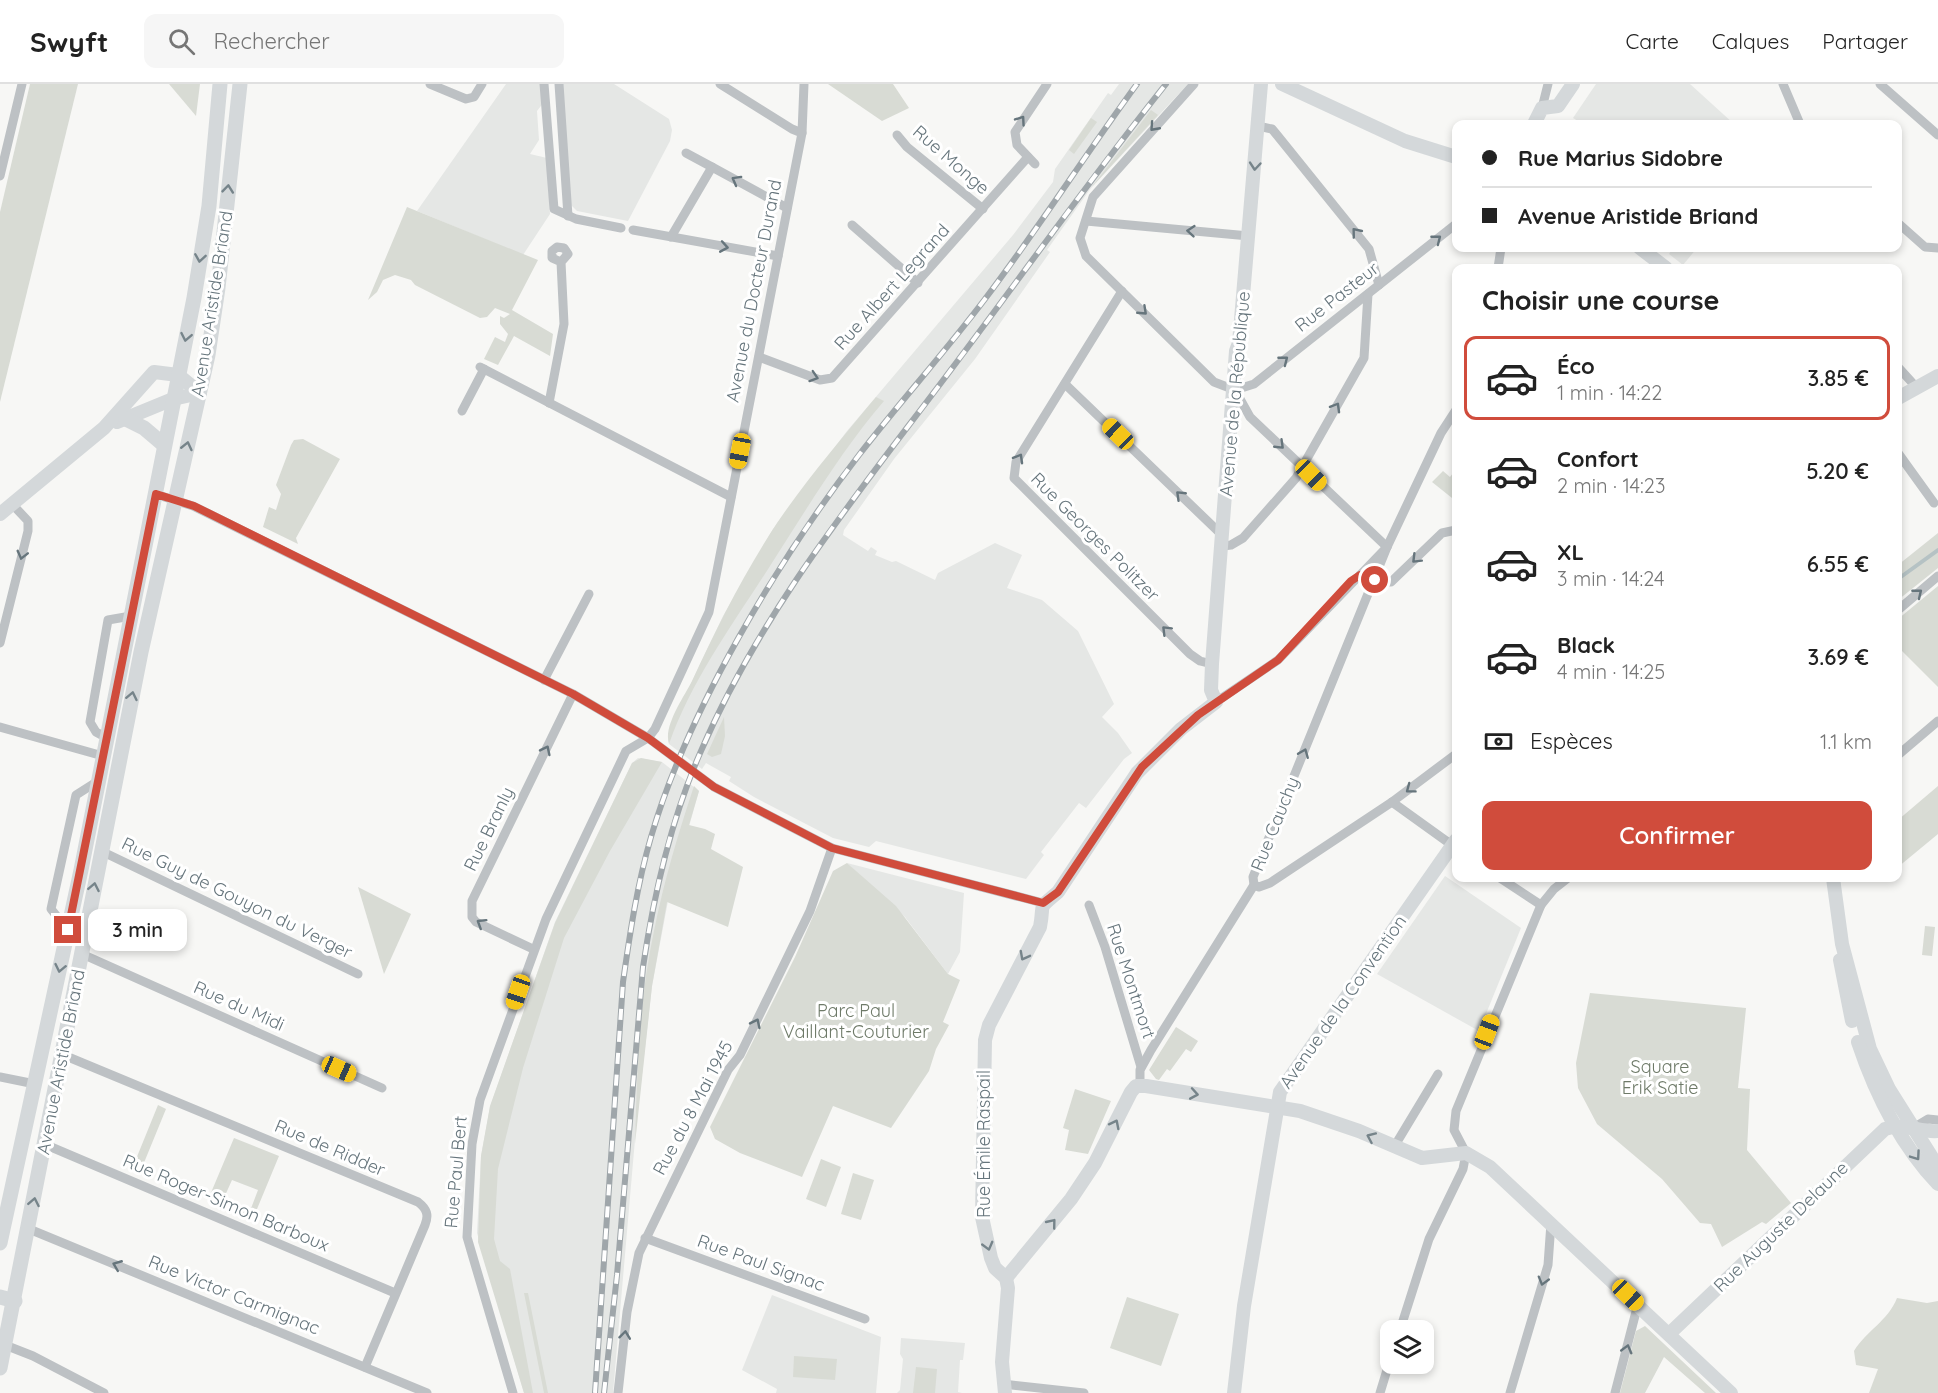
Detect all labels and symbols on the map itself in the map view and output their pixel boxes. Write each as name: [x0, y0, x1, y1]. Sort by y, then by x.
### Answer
one-way arrow: [1014, 115, 1025, 126]
street label: Rue Monge: [908, 120, 995, 199]
one-way arrow: [1151, 120, 1162, 131]
one-way arrow: [1249, 161, 1262, 170]
one-way arrow: [731, 176, 742, 187]
street label: Avenue du Docteur Durand: [721, 178, 786, 404]
one-way arrow: [222, 185, 234, 194]
street label: Avenue Aristide Briand: [185, 209, 238, 399]
street label: Rue Albert Legrand: [829, 219, 954, 354]
one-way arrow: [1186, 225, 1195, 238]
one-way arrow: [1352, 228, 1363, 239]
one-way arrow: [1431, 236, 1442, 247]
one-way arrow: [719, 240, 729, 253]
one-way arrow: [195, 253, 207, 262]
street label: Rue Pasteur: [1290, 257, 1383, 337]
street label: Avenue de la République: [1214, 290, 1255, 498]
one-way arrow: [1137, 304, 1147, 315]
one-way arrow: [180, 331, 193, 341]
one-way arrow: [1277, 356, 1288, 367]
one-way arrow: [808, 370, 819, 382]
one-way arrow: [1329, 402, 1340, 413]
car: [1099, 415, 1137, 453]
car: [728, 432, 752, 470]
one-way arrow: [1272, 438, 1283, 449]
one-way arrow: [180, 441, 193, 451]
one-way arrow: [1012, 454, 1023, 464]
car: [1292, 456, 1330, 494]
street label: Rue Georges Politzer: [1026, 467, 1165, 606]
one-way arrow: [1177, 491, 1188, 502]
one-way arrow: [17, 550, 30, 560]
one-way arrow: [1413, 551, 1424, 562]
route start: [1361, 566, 1388, 593]
one-way arrow: [1911, 589, 1922, 600]
one-way arrow: [1162, 627, 1173, 638]
one-way arrow: [125, 691, 138, 701]
one-way arrow: [538, 745, 550, 756]
one-way arrow: [1297, 748, 1309, 759]
street label: Rue Cauchy: [1245, 773, 1304, 874]
one-way arrow: [1405, 781, 1416, 792]
street label: Rue Branly: [458, 783, 519, 875]
street label: Rue Guy de Gouyon du Verger: [118, 832, 356, 964]
one-way arrow: [87, 882, 100, 892]
callout: 3 min: [89, 909, 188, 951]
street label: Avenue de la Convention: [1274, 910, 1411, 1093]
route end: [54, 916, 81, 943]
one-way arrow: [477, 918, 487, 930]
street label: Rue Montmort: [1102, 920, 1161, 1041]
one-way arrow: [1020, 950, 1031, 961]
one-way arrow: [54, 963, 67, 973]
street label: Avenue Aristide Briand: [31, 967, 90, 1156]
car: [504, 972, 532, 1012]
street label: Rue du Midi: [190, 975, 288, 1036]
park label: Parc Paul Vaillant-Couturier: [783, 999, 929, 1043]
car: [1472, 1012, 1502, 1052]
one-way arrow: [749, 1018, 760, 1029]
street label: Rue du 8 Mai 1945: [647, 1037, 738, 1179]
car: [319, 1053, 359, 1085]
park label: Square Erik Satie: [1622, 1055, 1698, 1099]
street label: Rue Émile Raspail: [972, 1070, 995, 1218]
one-way arrow: [1189, 1087, 1199, 1100]
street label: Rue de Ridder: [271, 1114, 389, 1181]
street label: Rue Paul Bert: [439, 1115, 472, 1229]
one-way arrow: [1108, 1120, 1119, 1130]
one-way arrow: [1366, 1132, 1377, 1144]
street label: Rue Roger-Simon Barboux: [120, 1149, 333, 1257]
one-way arrow: [1909, 1150, 1920, 1161]
street label: Rue Auguste Delaune: [1708, 1156, 1853, 1297]
one-way arrow: [27, 1197, 40, 1207]
one-way arrow: [1044, 1218, 1055, 1229]
street label: Rue Paul Signac: [694, 1229, 828, 1296]
one-way arrow: [981, 1241, 993, 1251]
street label: Rue Victor Carmignac: [145, 1250, 323, 1339]
one-way arrow: [112, 1260, 123, 1272]
one-way arrow: [1538, 1275, 1550, 1285]
car: [1609, 1276, 1647, 1314]
one-way arrow: [618, 1330, 630, 1339]
one-way arrow: [1619, 1344, 1632, 1354]

